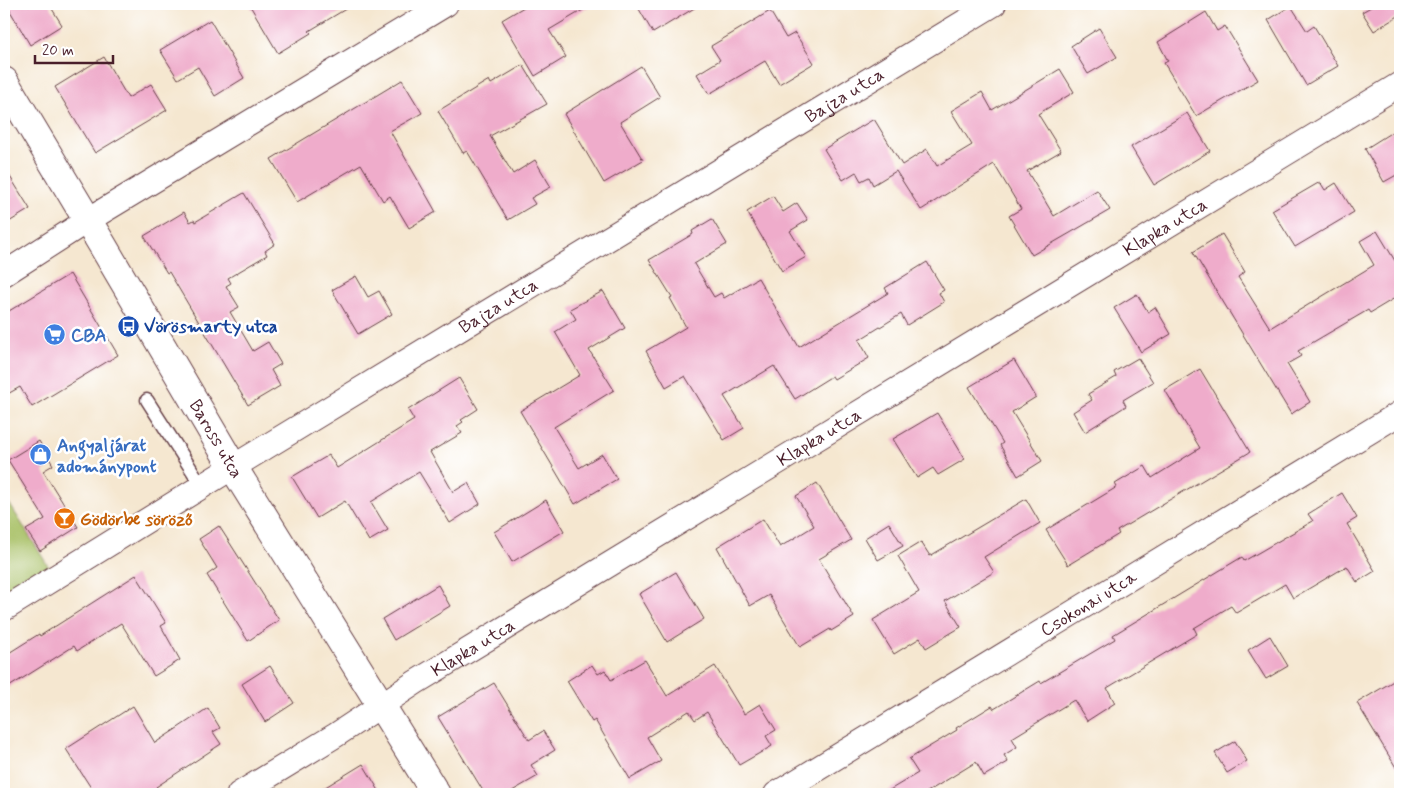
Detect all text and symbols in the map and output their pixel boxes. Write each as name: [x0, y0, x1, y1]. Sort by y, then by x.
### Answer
scale bar: [35, 32, 112, 64]
text: 20 m: [42, 41, 74, 61]
street label: Bajza utca: [801, 63, 889, 129]
street label: Klapka utca: [1119, 193, 1212, 262]
street label: Bajza utca: [455, 273, 543, 340]
bus stop icon: Vörösmarty utca: [116, 314, 140, 338]
place label: Vörösmarty utca: [144, 315, 278, 339]
supermarket icon: CBA: [43, 323, 67, 347]
place label: CBA: [71, 324, 107, 348]
street label: Baross utca: [183, 395, 248, 483]
street label: Klapka utca: [773, 403, 866, 473]
place label: Angyaljárat adománypont: [57, 434, 157, 479]
shop icon: Angyaljárat adománypont: [29, 443, 53, 467]
bar icon: Gödörbe söröző: [52, 507, 76, 531]
place label: Gödörbe söröző: [80, 508, 193, 532]
street label: Csokonai utca: [1036, 565, 1142, 643]
street label: Klapka utca: [427, 614, 520, 683]

